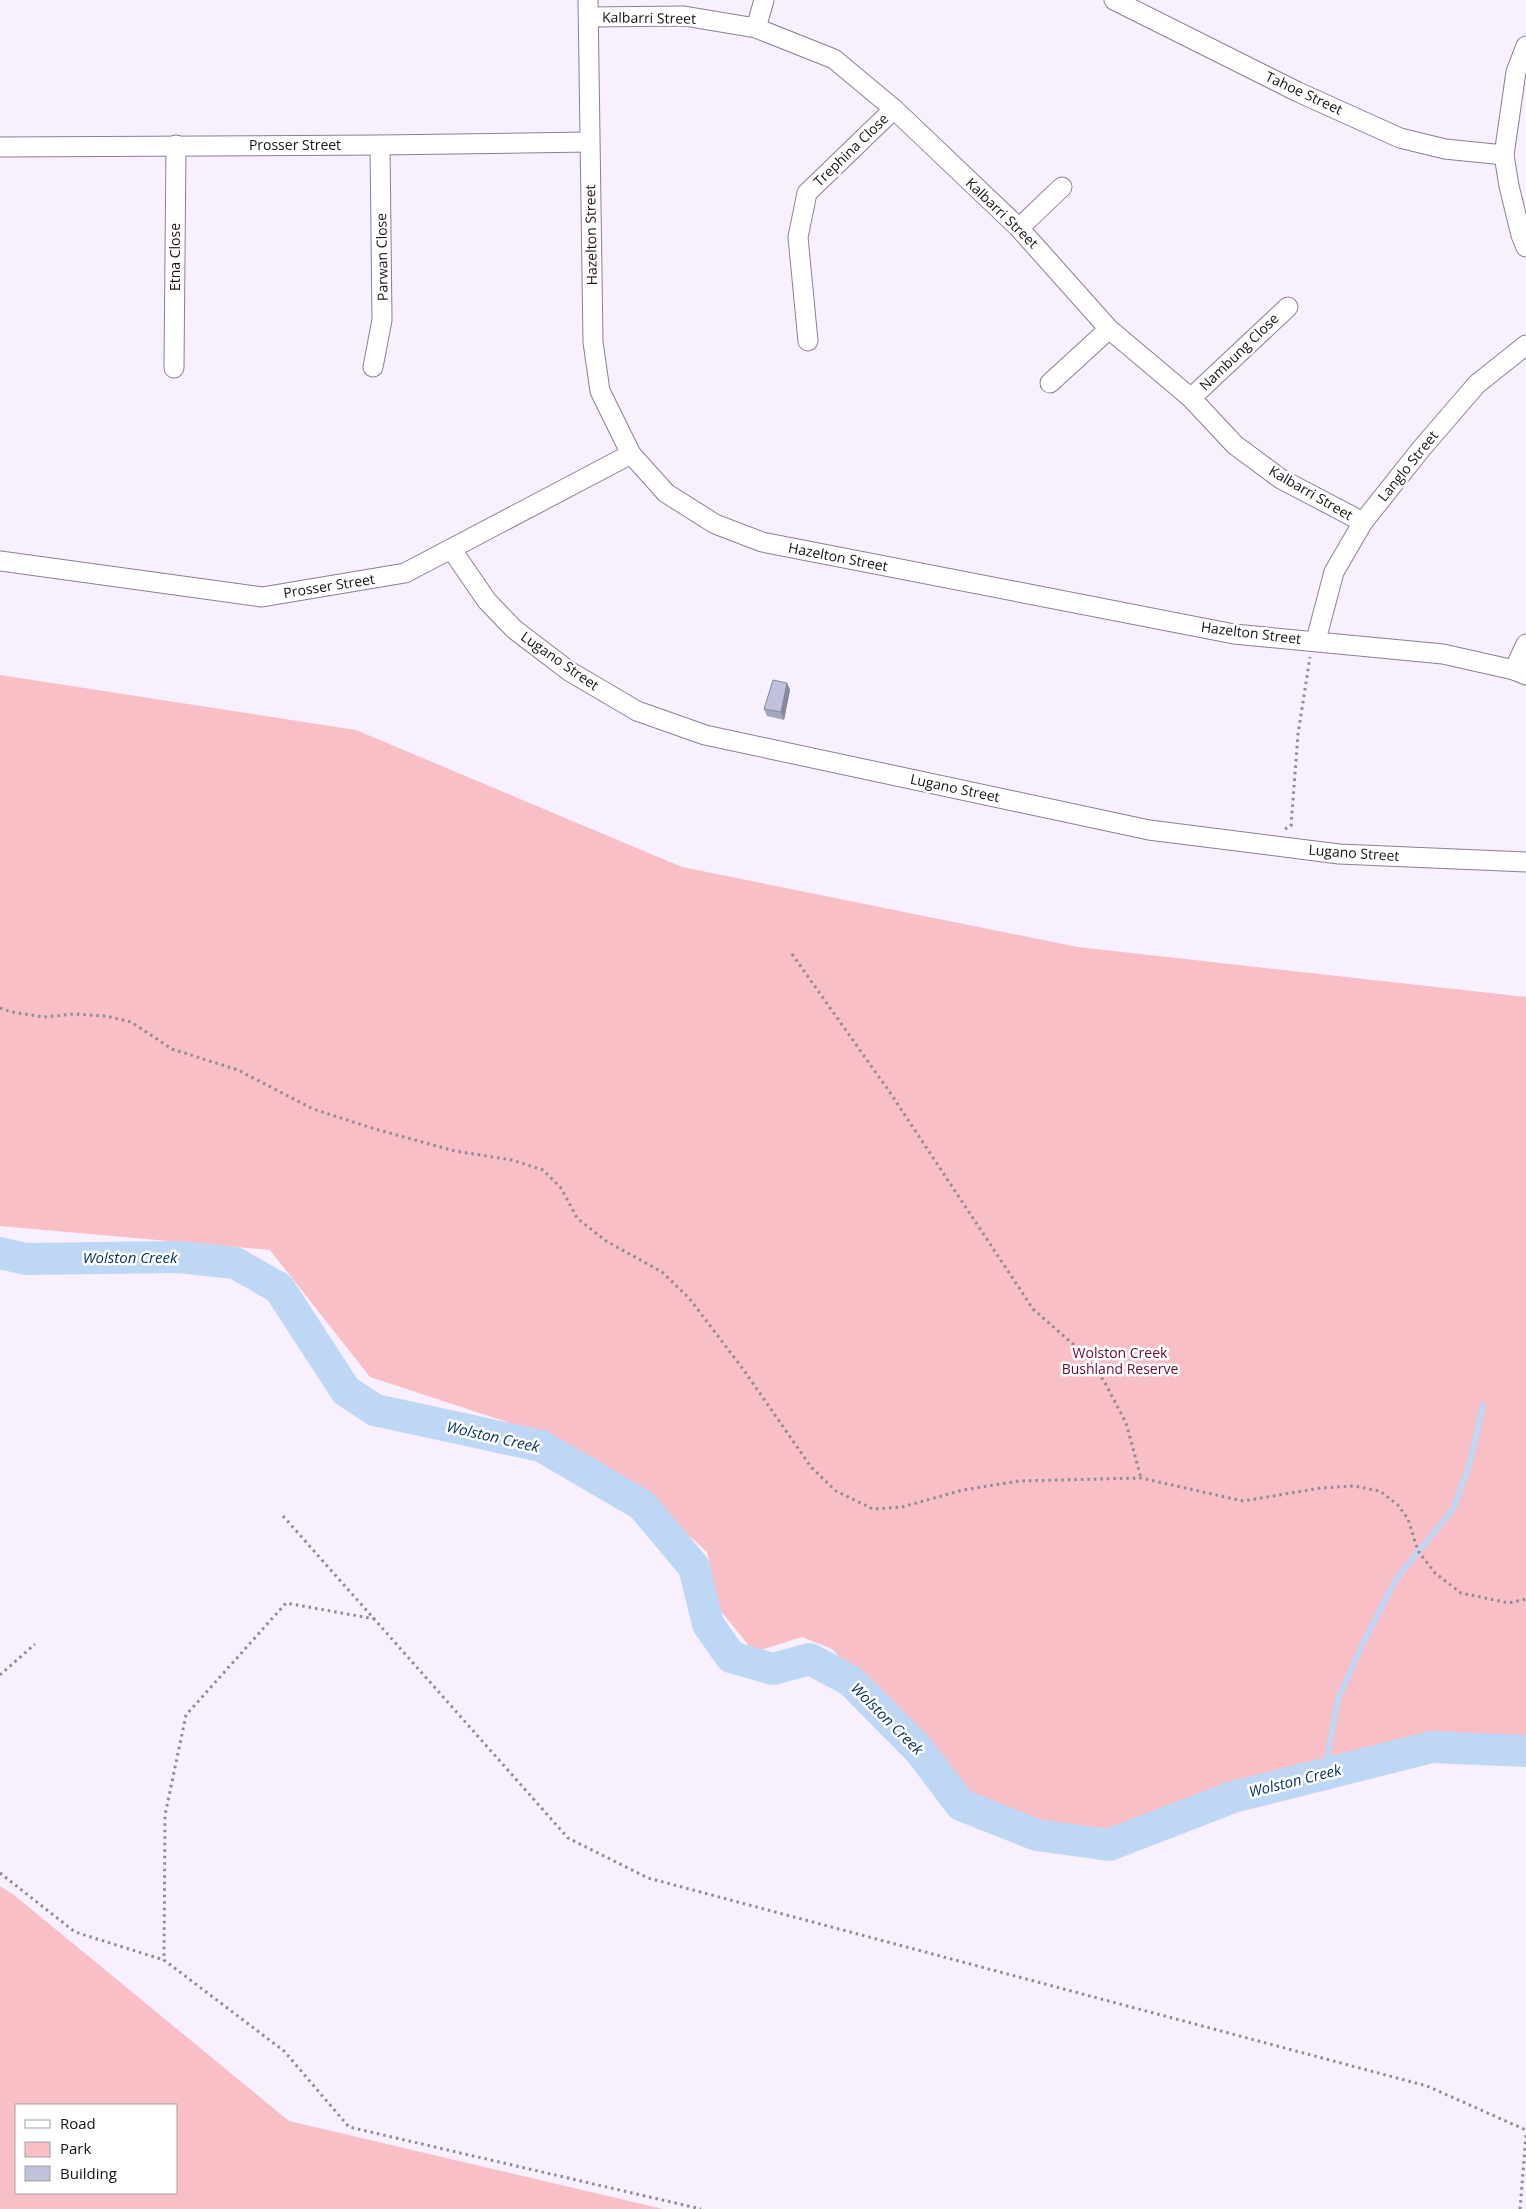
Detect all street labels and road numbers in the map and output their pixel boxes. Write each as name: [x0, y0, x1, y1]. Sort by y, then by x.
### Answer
street label: Kalbarri Street: [602, 7, 696, 28]
street label: Tahoe Street: [1263, 66, 1346, 119]
street label: Trephina Close: [809, 109, 892, 190]
street label: Prosser Street: [249, 135, 341, 154]
street label: Kalbarri Street: [962, 173, 1043, 252]
street label: Hazelton Street: [580, 184, 601, 286]
street label: Parwan Close: [371, 213, 392, 301]
street label: Etna Close: [165, 223, 184, 291]
street label: Nambung Close: [1195, 309, 1283, 394]
street label: Langlo Street: [1373, 426, 1442, 505]
street label: Kalbarri Street: [1266, 461, 1357, 524]
street label: Hazelton Street: [787, 538, 889, 575]
street label: Prosser Street: [282, 569, 376, 602]
street label: Hazelton Street: [1200, 617, 1302, 648]
street label: Lugano Street: [518, 627, 603, 694]
street label: Lugano Street: [909, 769, 1002, 806]
street label: Lugano Street: [1308, 840, 1400, 865]

